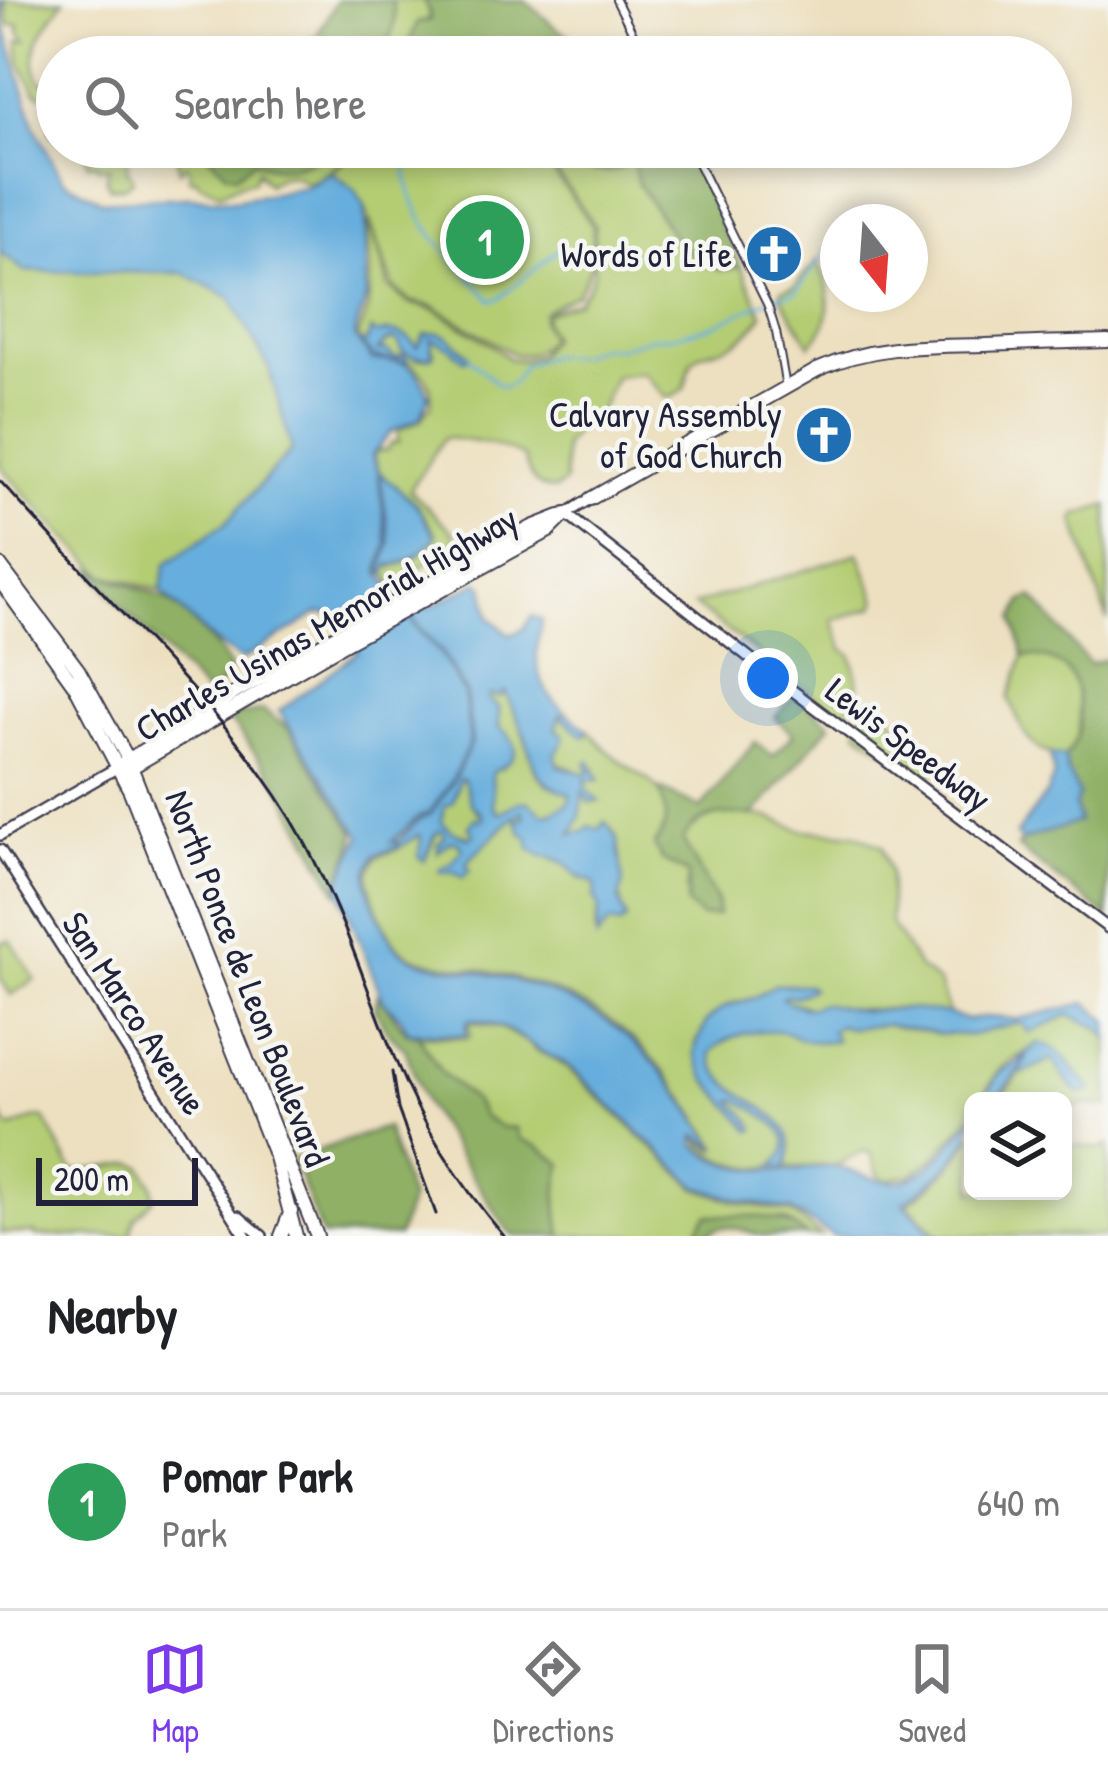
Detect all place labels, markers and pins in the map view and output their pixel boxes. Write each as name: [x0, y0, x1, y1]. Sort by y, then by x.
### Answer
pin: 1: [446, 195, 524, 285]
church icon: Words of Life: [743, 223, 805, 285]
place label: Words of Life: [561, 229, 732, 278]
place label: Calvary Assembly of God Church: [549, 389, 782, 479]
church icon: Calvary Assembly of God Church: [793, 404, 855, 466]

